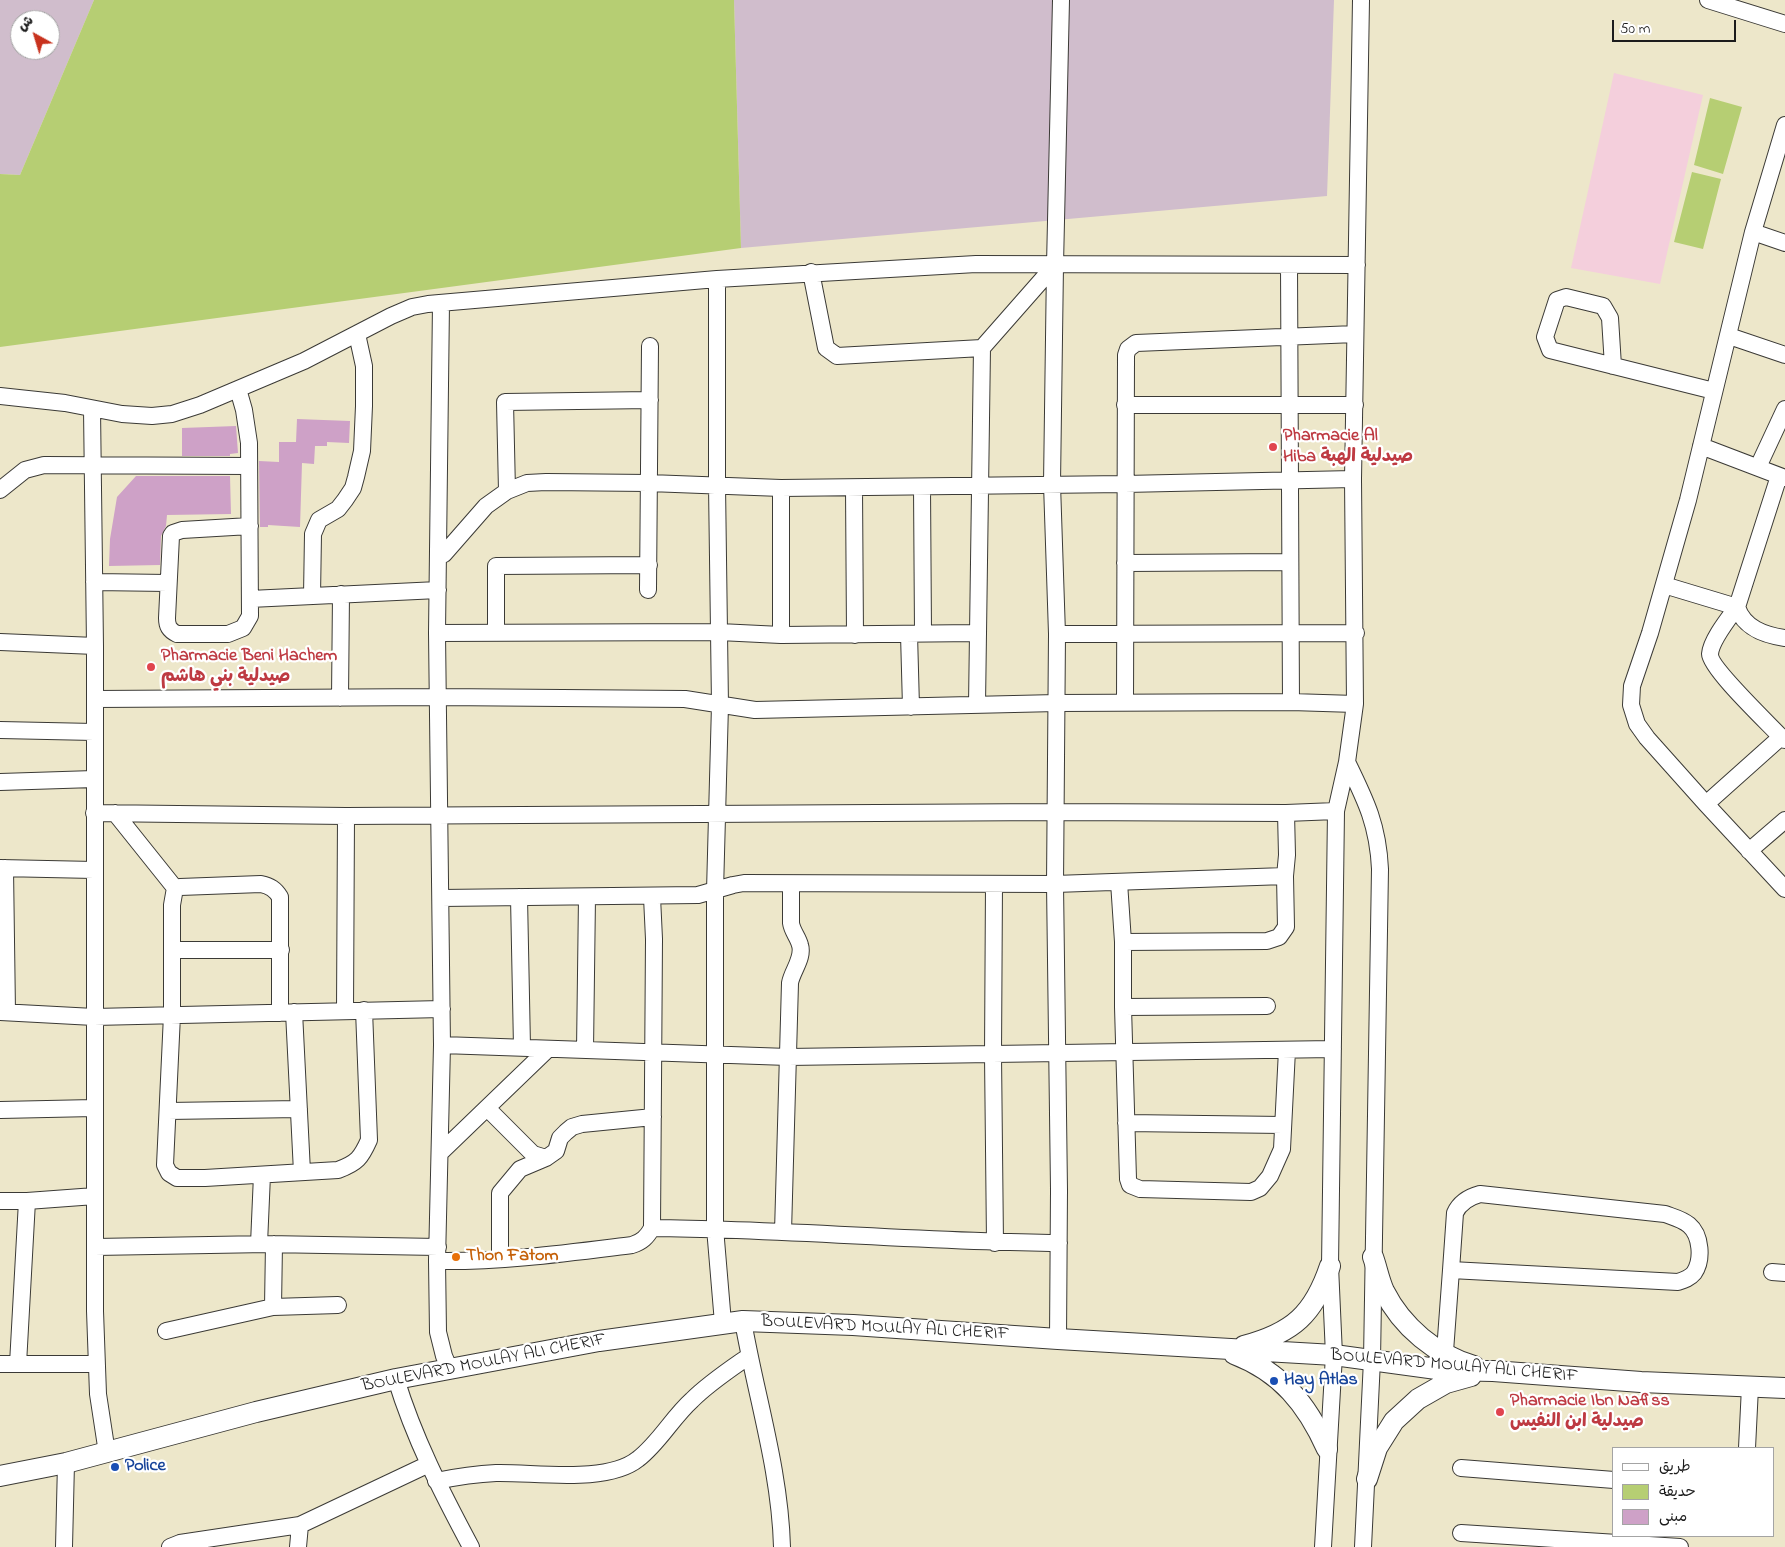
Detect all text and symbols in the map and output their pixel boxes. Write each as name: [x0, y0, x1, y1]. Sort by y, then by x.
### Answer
north arrow: [10, 10, 60, 60]
scale bar: [1615, 10, 1739, 42]
text: ش: [13, 11, 38, 37]
text: 50 m: [1620, 18, 1650, 40]
place label: Pharmacie Al Hiba صيدلية الهبة: [1283, 426, 1413, 468]
marker: Pharmacie Al Hiba صيدلية الهبة: [1267, 441, 1279, 453]
place label: Pharmacie Beni Hachem صيدلية بني هاشم: [161, 646, 337, 689]
marker: Pharmacie Beni Hachem صيدلية بني هاشم: [145, 661, 157, 673]
place label: Thon Fatom: [466, 1246, 558, 1268]
marker: Thon Fatom: [450, 1251, 462, 1263]
street label: BOULEVARD MOULAY ALI CHERIF: [760, 1312, 1010, 1346]
street label: BOULEVARD MOULAY ALI CHERIF: [360, 1330, 608, 1398]
street label: BOULEVARD MOULAY ALI CHERIF: [1329, 1345, 1579, 1389]
place label: Hay Atlas: [1284, 1370, 1358, 1392]
marker: Hay Atlas: [1268, 1375, 1280, 1387]
place label: Pharmacie Ibn Nafiss صيدلية ابن النفيس: [1510, 1391, 1670, 1434]
marker: Pharmacie Ibn Nafiss صيدلية ابن النفيس: [1494, 1406, 1506, 1418]
legend: [1612, 1447, 1775, 1537]
place label: Police: [125, 1456, 165, 1478]
text: طريق: [1659, 1456, 1691, 1478]
marker: Police: [109, 1461, 121, 1473]
text: حديقة: [1659, 1481, 1696, 1503]
text: مبنى: [1659, 1506, 1687, 1528]

